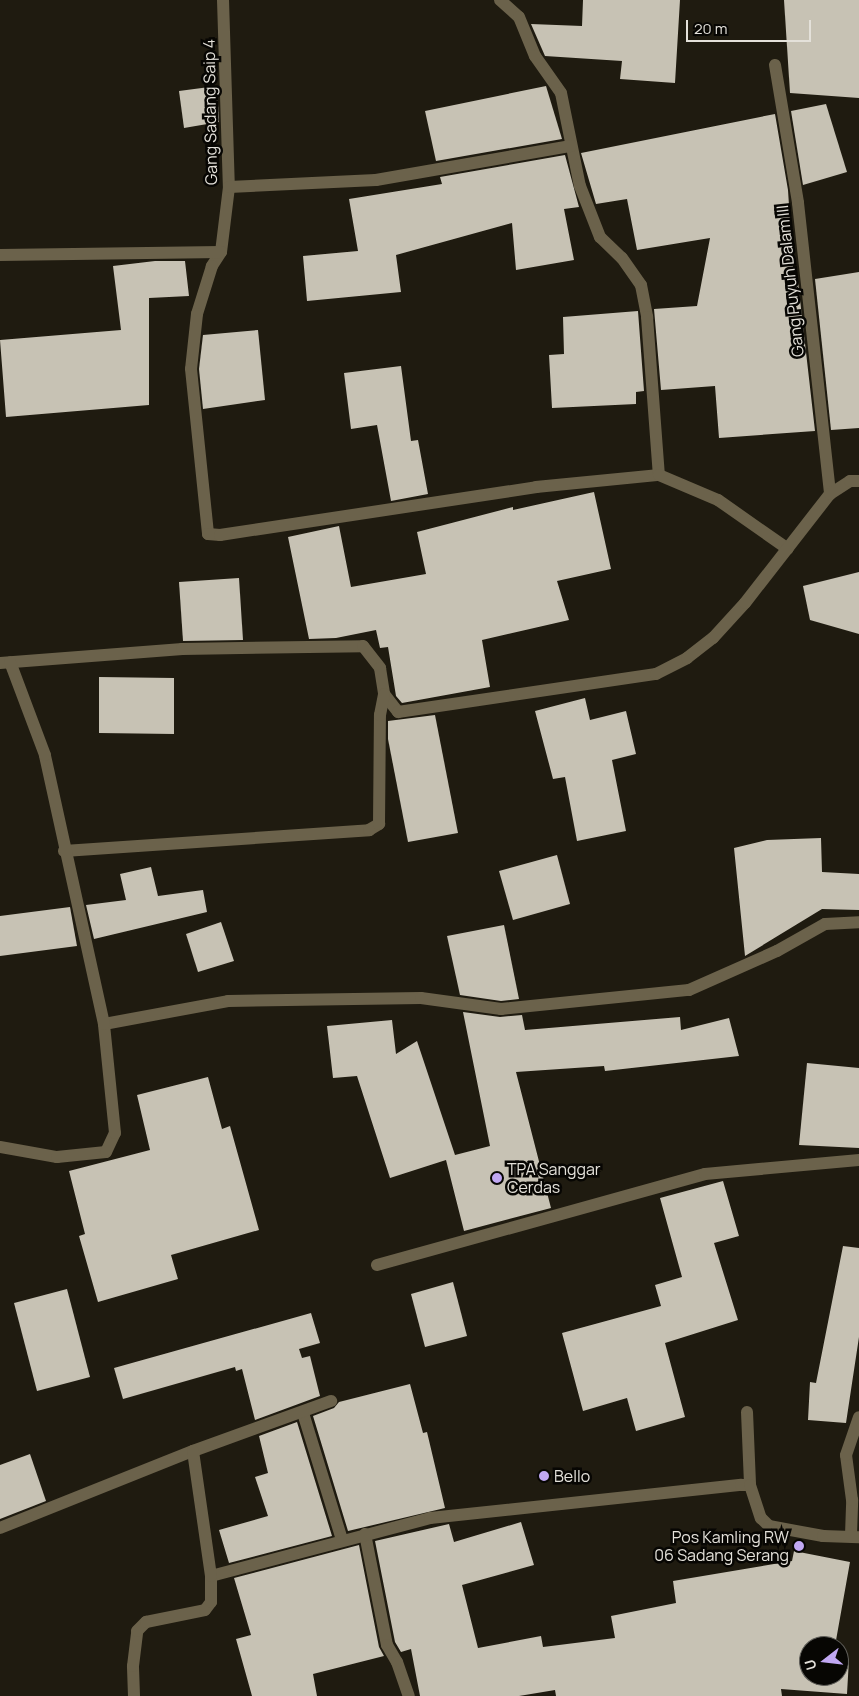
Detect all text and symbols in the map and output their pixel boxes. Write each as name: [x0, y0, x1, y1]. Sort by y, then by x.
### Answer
scale bar: [689, 10, 814, 42]
text: 20 m: [694, 18, 727, 39]
street label: Gang Sadang Saip 4: [199, 39, 221, 185]
street label: Gang Puyuh Dalam III: [772, 204, 808, 358]
place label: TPA Sanggar Cerdas: [507, 1159, 601, 1197]
marker: TPA Sanggar Cerdas: [491, 1172, 503, 1184]
place label: Bello: [554, 1466, 590, 1486]
marker: Bello: [538, 1470, 550, 1482]
place label: Pos Kamling RW 06 Sadang Serang: [654, 1527, 789, 1565]
marker: Pos Kamling RW 06 Sadang Serang: [793, 1540, 805, 1552]
north arrow: [799, 1636, 849, 1686]
text: U: [800, 1658, 821, 1672]

